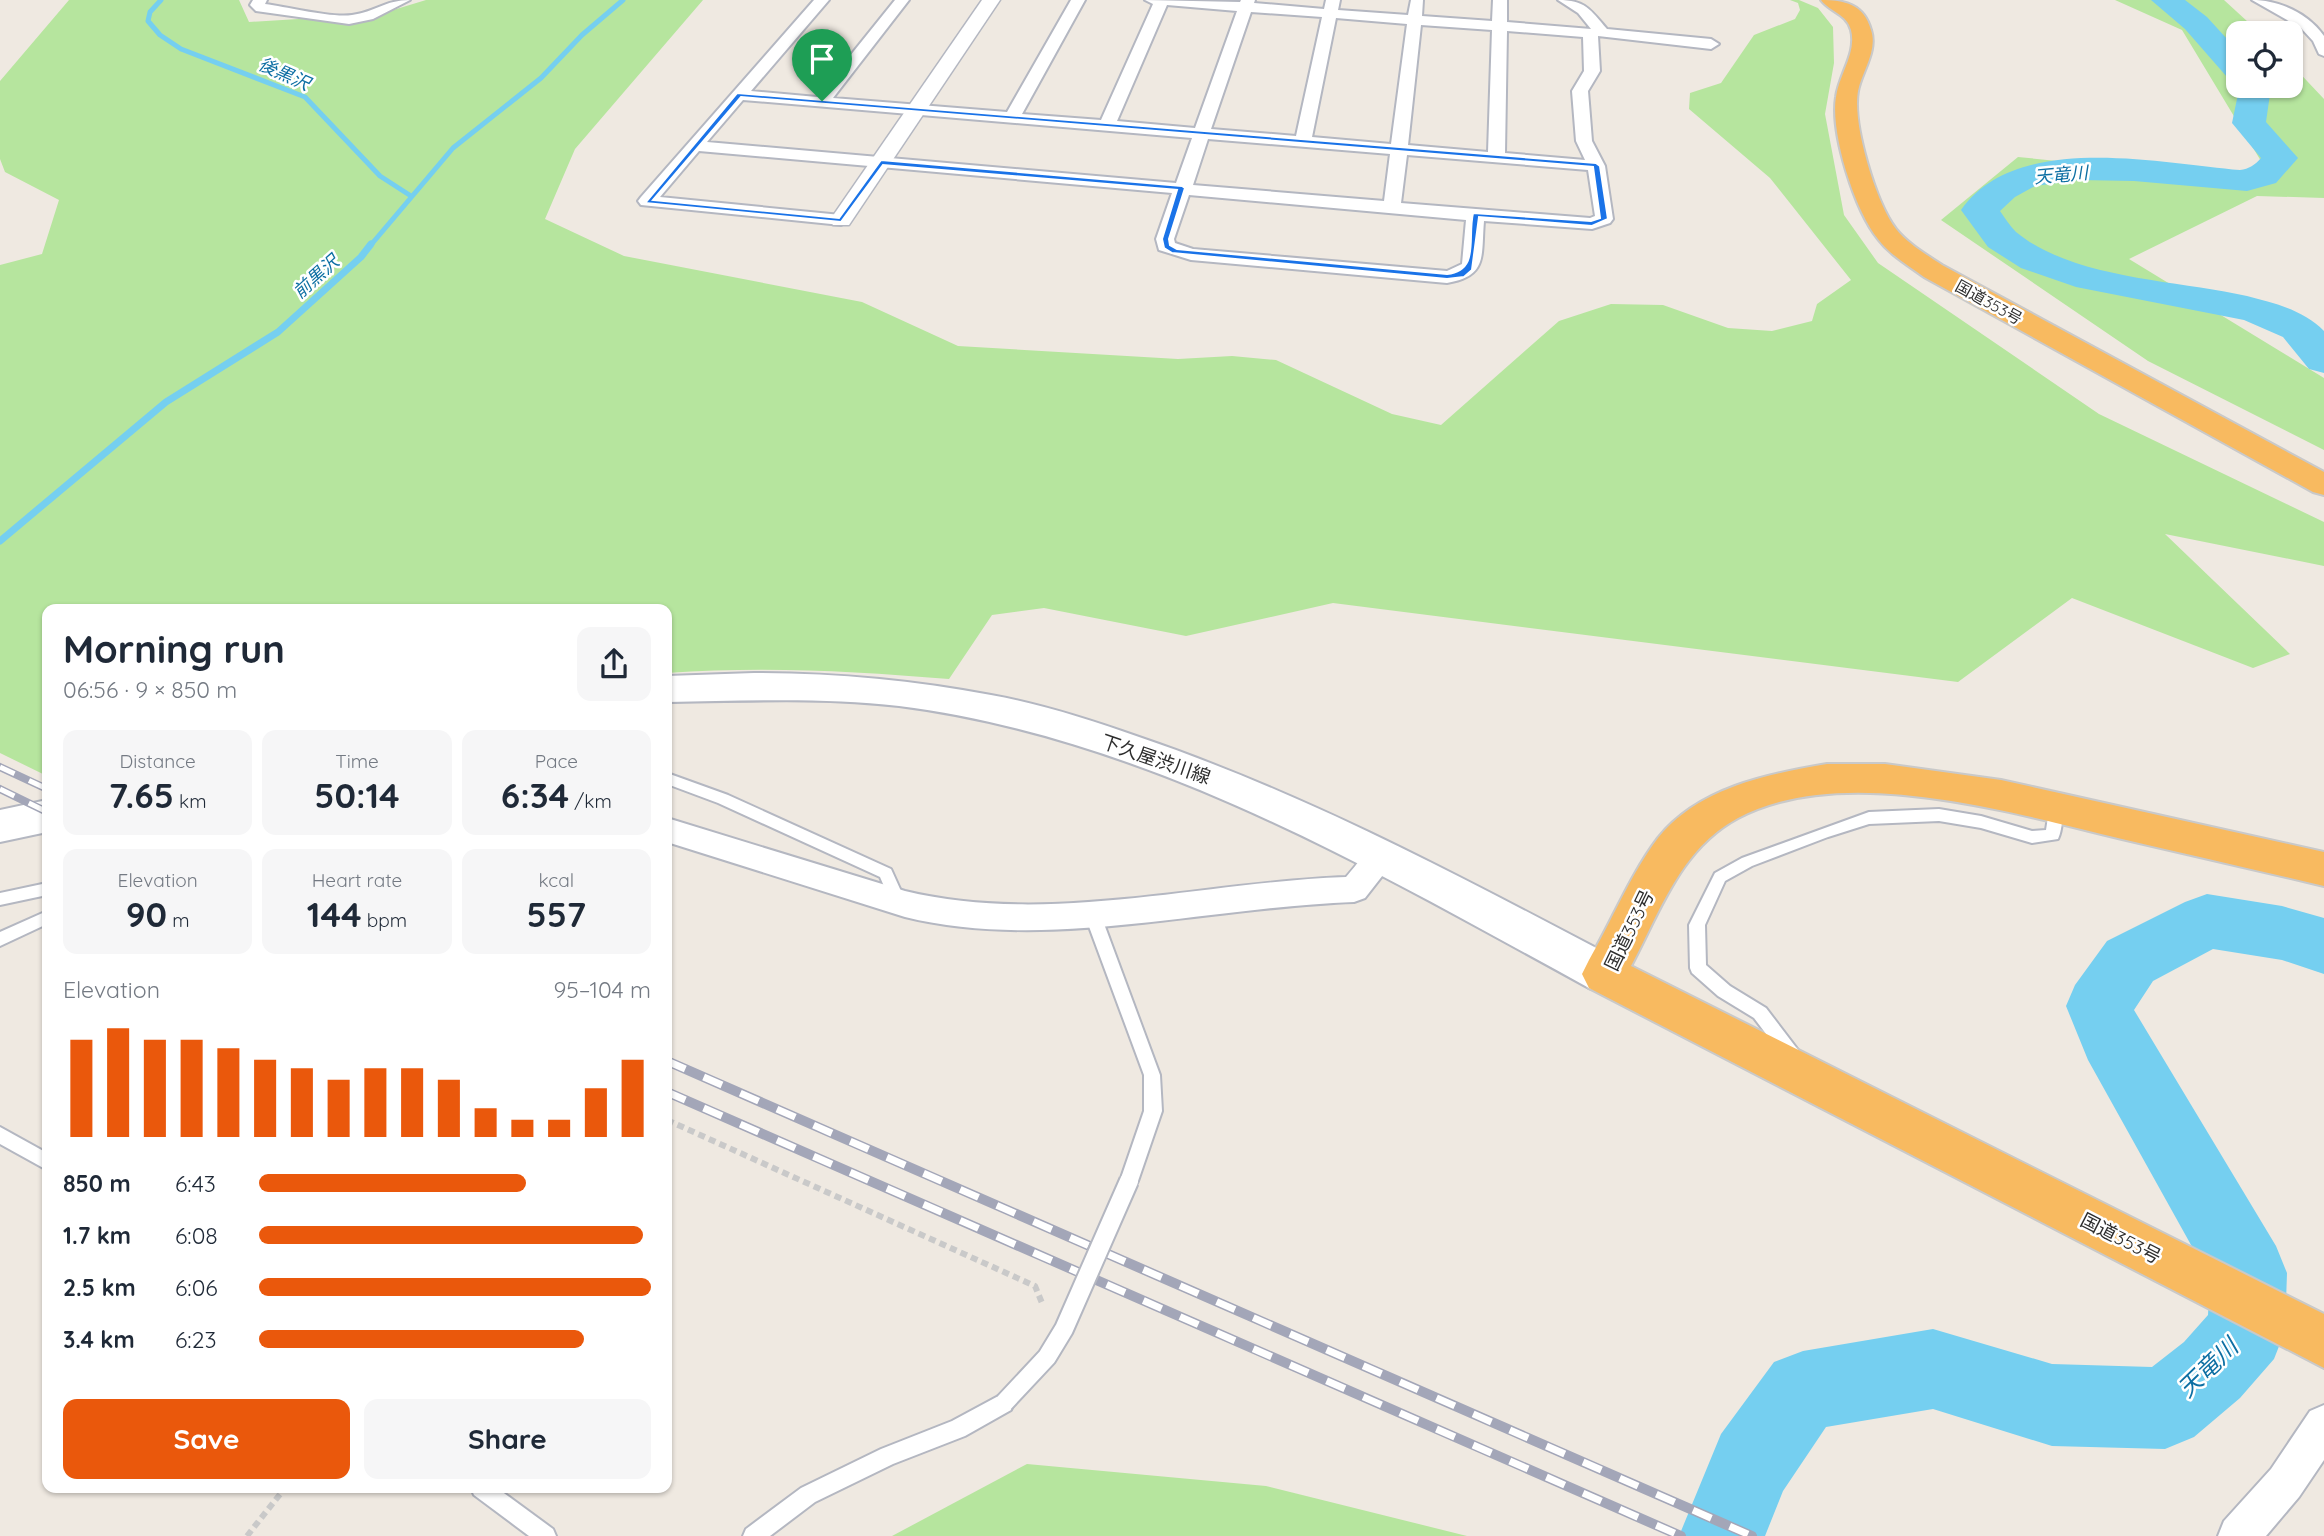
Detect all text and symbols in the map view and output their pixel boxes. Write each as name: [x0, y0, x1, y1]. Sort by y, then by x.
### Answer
map controls: [2226, 21, 2303, 98]
button: locate: [2226, 21, 2303, 98]
pin: [792, 29, 852, 101]
icon: arrive: [803, 40, 841, 78]
water label: 後黒沢: [255, 52, 315, 96]
water label: 天竜川: [2033, 161, 2091, 188]
water label: 前黒沢: [288, 249, 345, 303]
street label: 国道353号: [1952, 275, 2026, 329]
text: Morning run: [63, 625, 285, 673]
button: share: [577, 627, 651, 701]
text: 06:56 · 9 × 850 m: [63, 675, 237, 704]
street label: 下久屋渋川線: [1098, 729, 1214, 789]
text: Distance: [120, 749, 196, 773]
text: Time: [335, 749, 379, 773]
text: Pace: [535, 749, 578, 773]
text: 7.65: [109, 773, 174, 817]
text: 50:14: [314, 773, 400, 817]
text: 6:34: [501, 773, 569, 817]
text: km: [174, 789, 207, 813]
text: /km: [569, 789, 612, 813]
text: Elevation: [118, 868, 198, 892]
text: Heart rate: [312, 868, 402, 892]
text: kcal: [539, 868, 574, 892]
street label: 国道353号: [1599, 886, 1659, 974]
text: 90: [126, 892, 167, 936]
text: 144: [307, 892, 362, 936]
text: 557: [527, 892, 586, 936]
text: m: [167, 908, 190, 932]
text: bpm: [362, 908, 407, 932]
text: Elevation: [63, 975, 160, 1004]
text: 95–104 m: [553, 975, 651, 1004]
text: 850 m: [63, 1169, 131, 1198]
text: 6:43: [175, 1169, 216, 1198]
street label: 国道353号: [2077, 1207, 2165, 1269]
text: 1.7 km: [63, 1221, 131, 1250]
text: 6:08: [175, 1221, 218, 1250]
text: 2.5 km: [63, 1273, 136, 1302]
text: 6:06: [175, 1273, 218, 1302]
text: 3.4 km: [63, 1325, 135, 1354]
text: 6:23: [175, 1325, 216, 1354]
water label: 天竜川: [2171, 1329, 2246, 1403]
button: Save: [63, 1399, 350, 1479]
button: Share: [364, 1399, 651, 1479]

